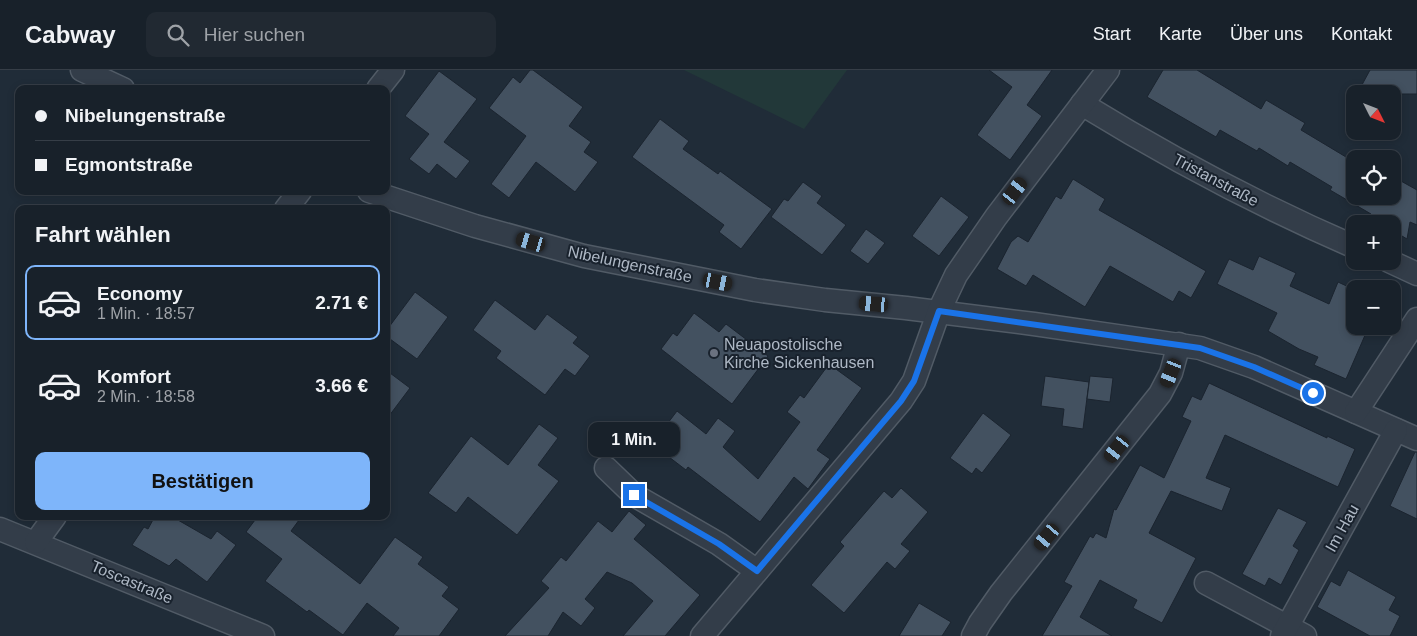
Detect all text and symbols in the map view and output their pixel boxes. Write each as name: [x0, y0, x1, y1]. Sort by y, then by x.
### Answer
search box: [146, 12, 496, 57]
text: Cabway: [25, 21, 116, 48]
icon: search: [164, 21, 192, 49]
text: Hier suchen: [204, 24, 305, 45]
text: Start: [1093, 24, 1131, 44]
text: Karte: [1159, 24, 1202, 44]
text: Über uns: [1230, 24, 1303, 44]
text: Kontakt: [1331, 24, 1392, 44]
north arrow: [1346, 85, 1401, 140]
map controls: [1346, 85, 1401, 335]
text: Nibelungenstraße: [65, 105, 225, 126]
button: locate: [1346, 150, 1401, 205]
street label: Tristanstraße: [1171, 151, 1261, 210]
text: Egmontstraße: [65, 154, 193, 175]
car: [999, 175, 1030, 207]
button: +: [1346, 215, 1401, 270]
text: Fahrt wählen: [35, 222, 171, 247]
car: [514, 231, 547, 253]
street label: Nibelungenstraße: [566, 243, 694, 285]
car: [701, 272, 734, 292]
icon: car: [37, 280, 82, 325]
button: −: [1346, 280, 1401, 335]
text: Economy: [97, 283, 183, 304]
text: 2.71 €: [315, 292, 368, 313]
car: [858, 295, 889, 313]
text: 1 Min. · 18:57: [97, 305, 195, 322]
place label: Neuapostolische Kirche Sickenhausen: [724, 336, 874, 371]
marker: Neuapostolische Kirche Sickenhausen: [708, 347, 720, 359]
car: [1158, 356, 1183, 390]
icon: car: [37, 363, 82, 408]
text: Komfort: [97, 366, 171, 387]
text: 3.66 €: [315, 375, 368, 396]
route start: [1302, 382, 1324, 404]
text: 2 Min. · 18:58: [97, 388, 195, 405]
callout: 1 Min.: [588, 422, 680, 458]
text: 1 Min.: [611, 431, 657, 448]
car: [1101, 433, 1132, 465]
button: Bestätigen: [35, 452, 370, 510]
route end: [623, 484, 645, 506]
street label: Im Hau: [1322, 501, 1362, 555]
car: [1031, 521, 1062, 553]
street label: Toscastraße: [89, 557, 176, 607]

